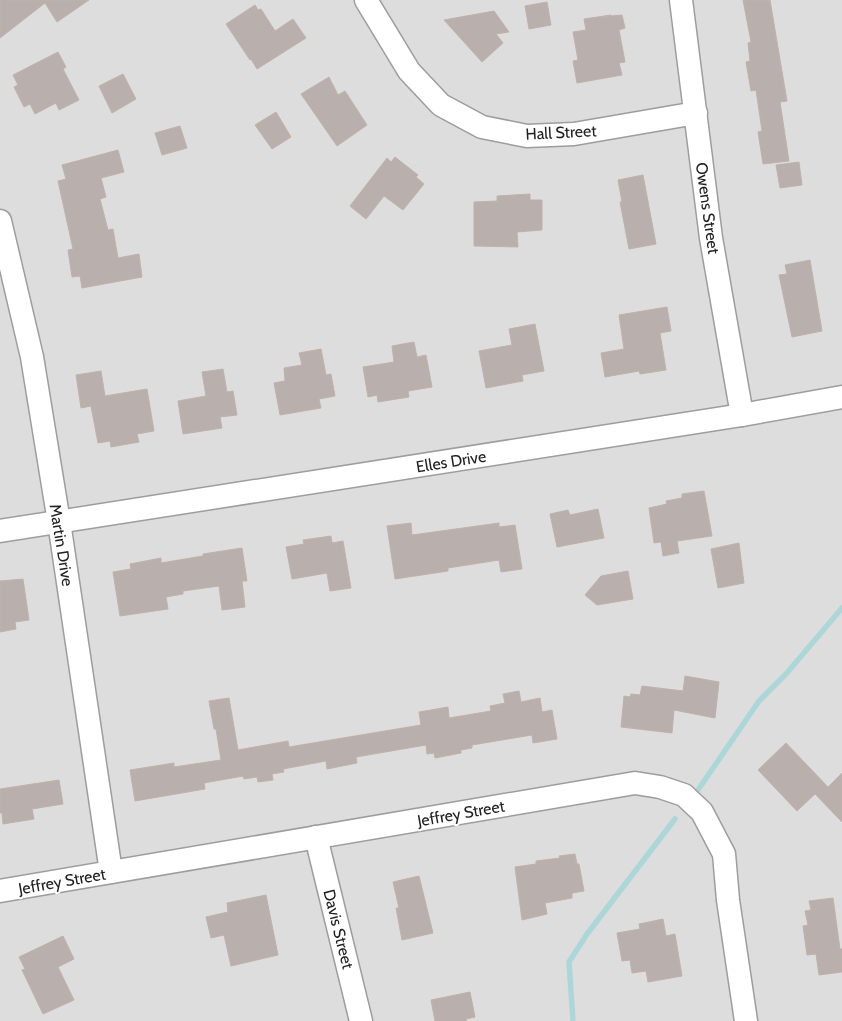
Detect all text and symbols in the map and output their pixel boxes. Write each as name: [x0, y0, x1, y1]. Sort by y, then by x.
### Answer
street label: Hall Street: [525, 121, 598, 144]
street label: Owens Street: [692, 161, 723, 256]
street label: Elles Drive: [415, 447, 487, 476]
street label: Martin Drive: [46, 503, 77, 587]
street label: Jeffrey Street: [415, 796, 507, 831]
street label: Jeffrey Street: [16, 864, 108, 899]
street label: Davis Street: [319, 887, 358, 972]

